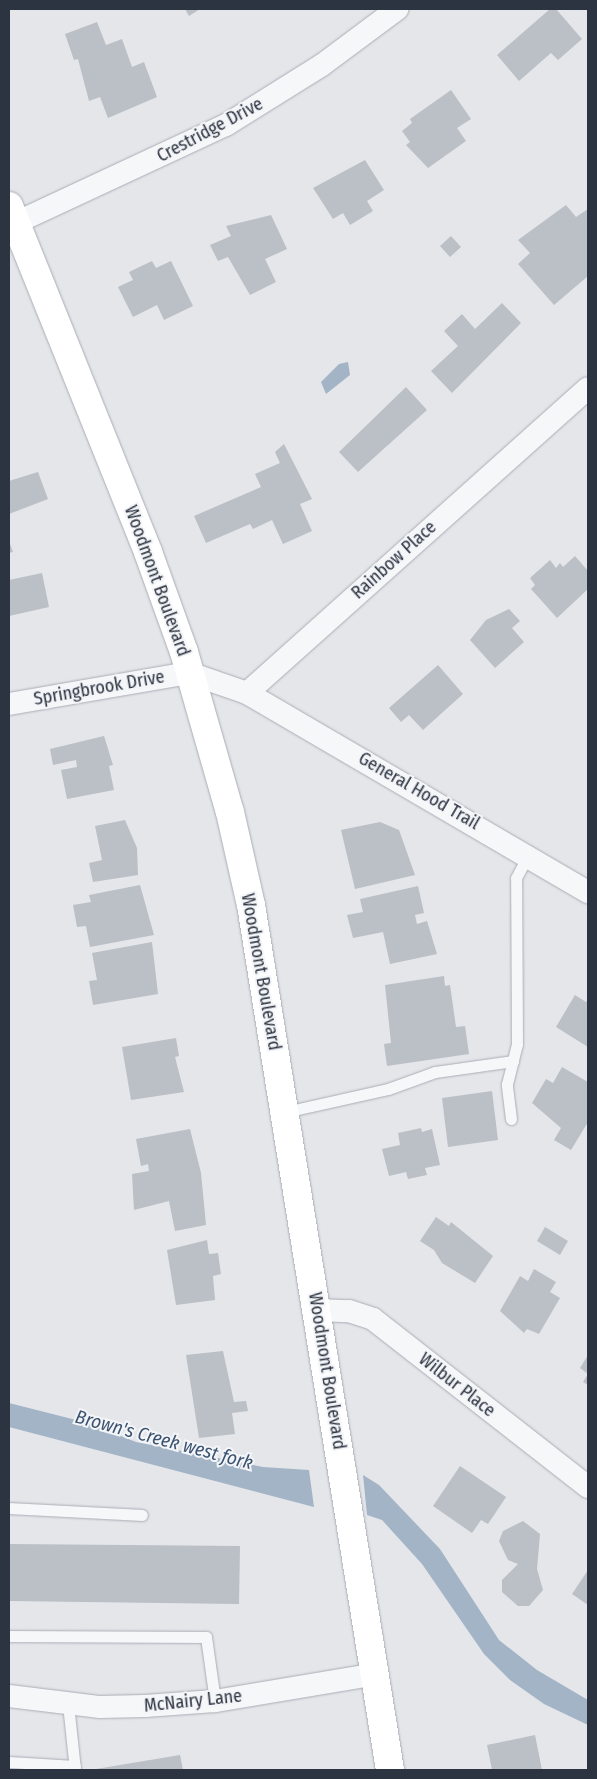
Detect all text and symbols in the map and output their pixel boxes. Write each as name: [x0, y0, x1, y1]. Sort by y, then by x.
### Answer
street label: Crestridge Drive: [153, 93, 267, 167]
street label: Woodmont Boulevard: [120, 503, 194, 659]
street label: Rainbow Place: [347, 516, 441, 604]
street label: Springbrook Drive: [32, 666, 166, 710]
street label: General Hood Trail: [355, 748, 483, 834]
street label: Woodmont Boulevard: [237, 892, 285, 1052]
street label: Woodmont Boulevard: [304, 1291, 350, 1451]
street label: Wilbur Place: [414, 1348, 500, 1422]
water label: Brown's Creek west fork: [73, 1405, 255, 1475]
street label: McNairy Lane: [143, 1685, 243, 1717]

